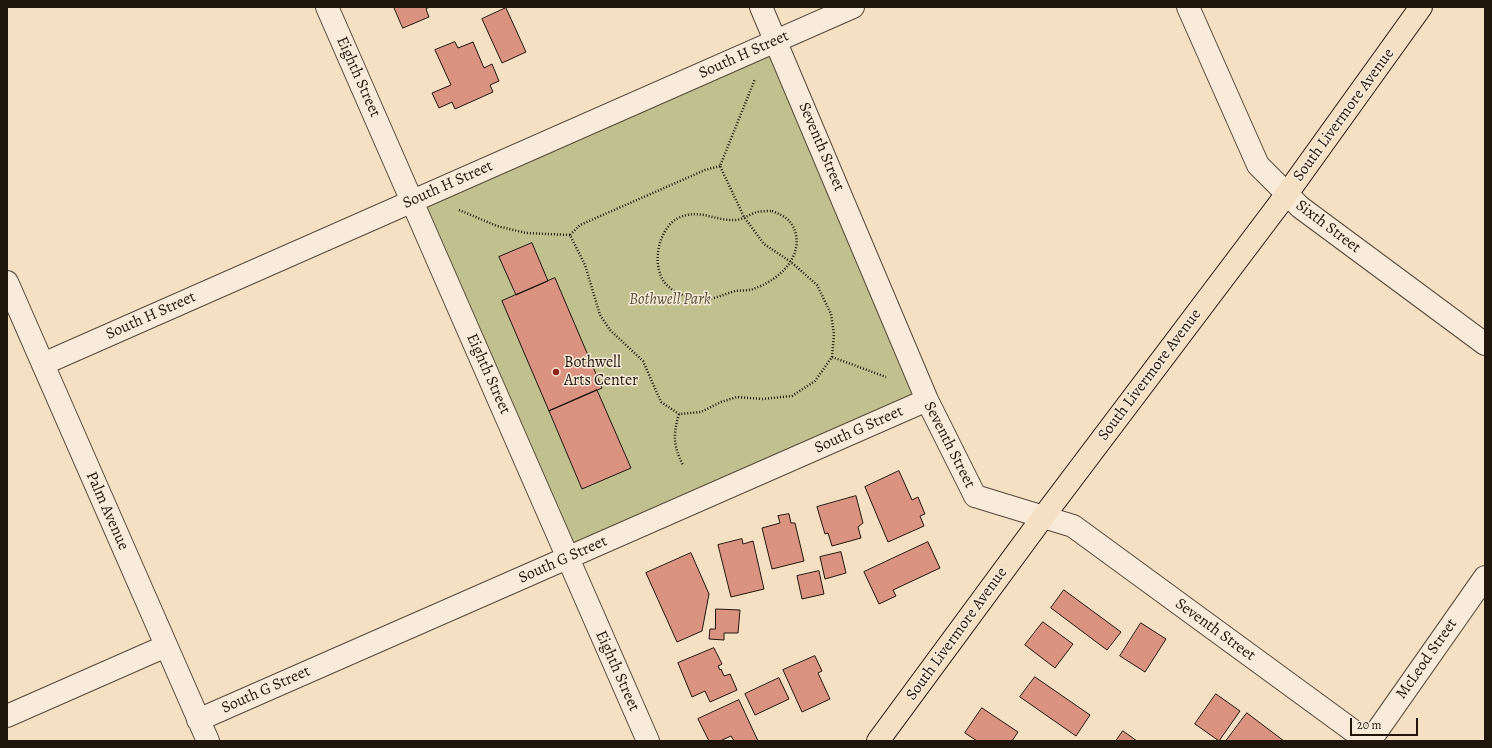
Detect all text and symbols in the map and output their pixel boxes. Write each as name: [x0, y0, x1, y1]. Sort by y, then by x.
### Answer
street label: South H Street: [696, 27, 792, 83]
street label: Eighth Street: [332, 34, 384, 120]
street label: South Livermore Avenue: [1289, 45, 1399, 185]
street label: Seventh Street: [794, 100, 848, 194]
street label: South H Street: [400, 157, 496, 213]
street label: Sixth Street: [1292, 196, 1364, 258]
street label: South H Street: [103, 288, 199, 344]
park label: Bothwell Park: [629, 290, 711, 310]
street label: South Livermore Avenue: [1094, 305, 1206, 445]
street label: Eighth Street: [462, 331, 514, 417]
place label: Bothwell Arts Center: [564, 353, 638, 391]
marker: Bothwell Arts Center: [551, 367, 561, 377]
street label: Seventh Street: [919, 399, 979, 491]
street label: South G Street: [812, 402, 906, 458]
street label: Palm Avenue: [81, 469, 133, 553]
street label: South G Street: [516, 532, 610, 588]
street label: South Livermore Avenue: [902, 564, 1012, 704]
street label: Seventh Street: [1171, 594, 1259, 666]
street label: McLeod Street: [1392, 615, 1462, 703]
street label: Eighth Street: [591, 628, 643, 714]
street label: South G Street: [219, 662, 313, 718]
scale bar: [1352, 710, 1420, 736]
text: 20 m: [1357, 717, 1381, 733]

